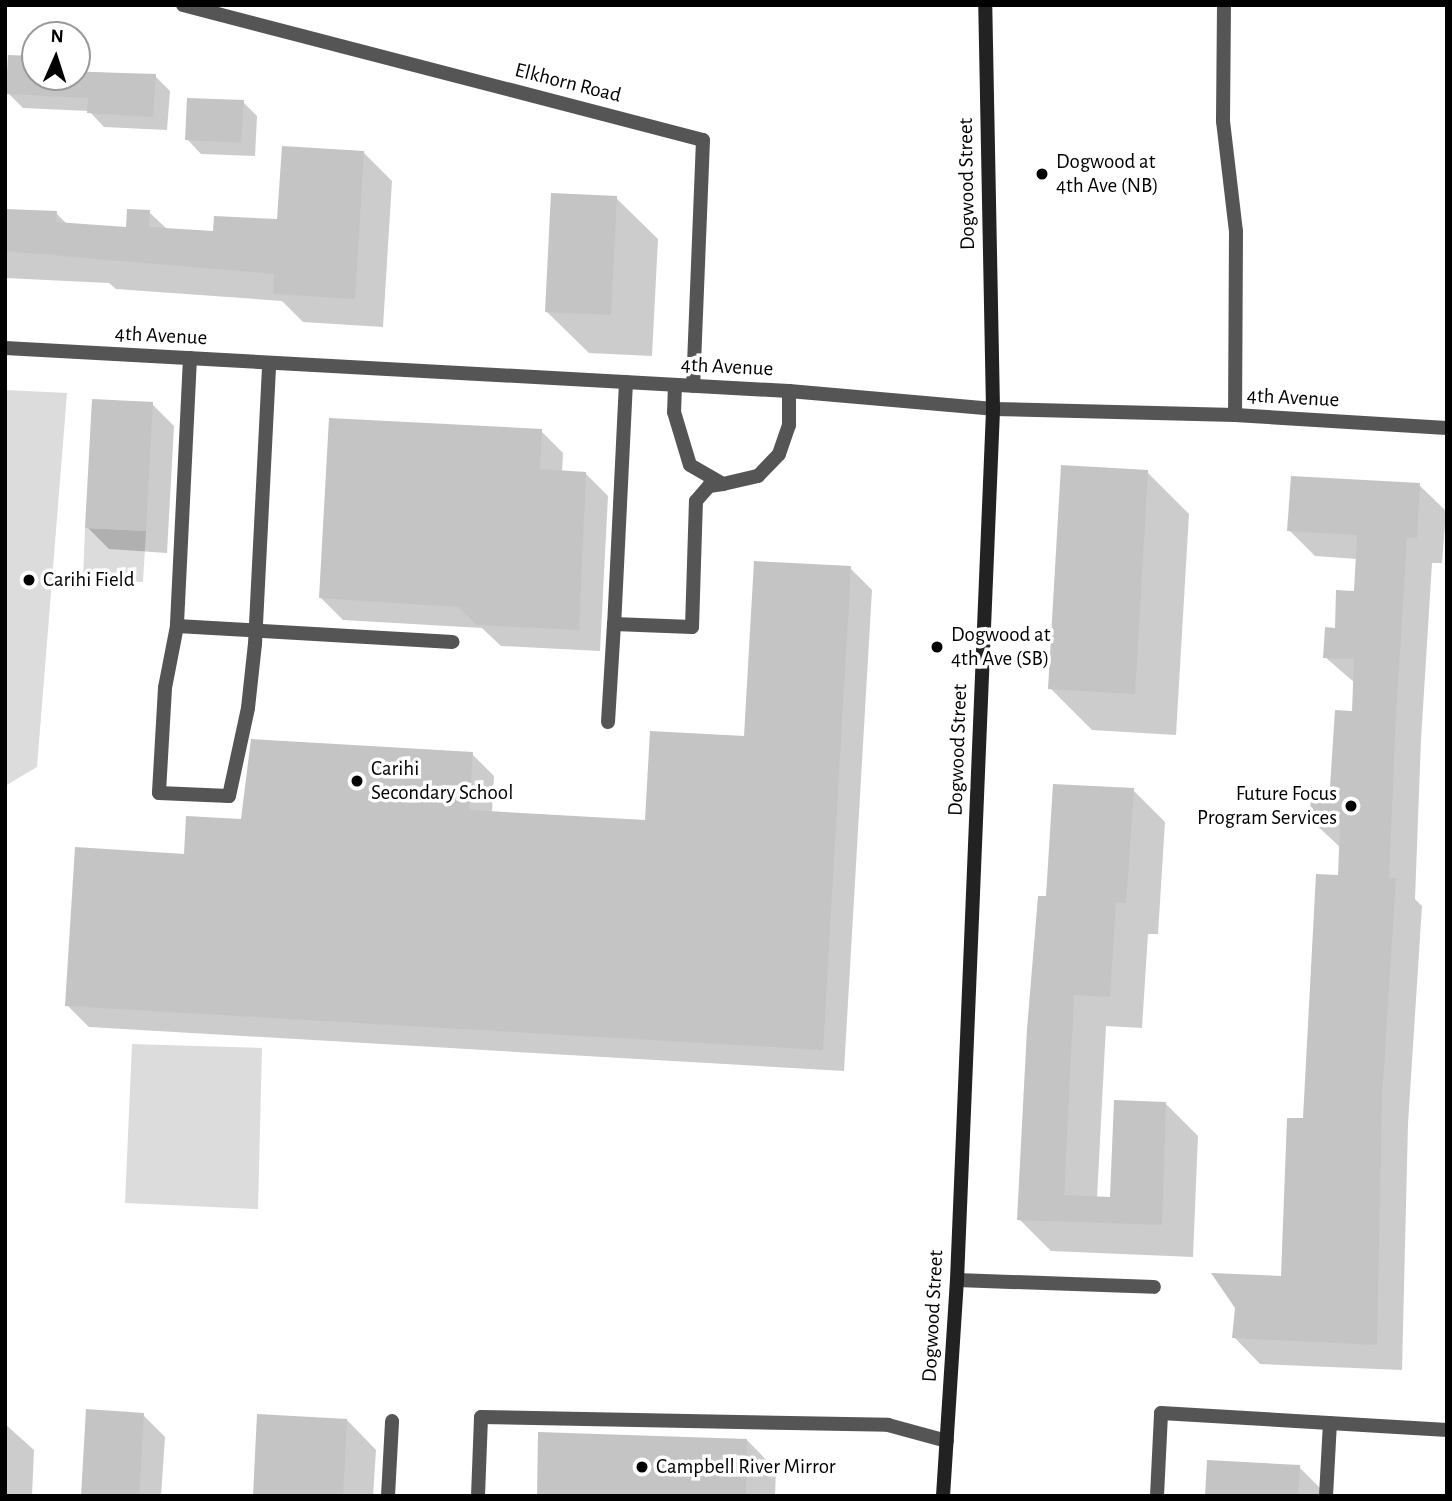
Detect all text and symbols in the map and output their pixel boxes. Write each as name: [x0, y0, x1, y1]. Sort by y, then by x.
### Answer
north arrow: [21, 21, 91, 91]
text: N: [50, 27, 64, 46]
street label: Elkhorn Road: [512, 58, 624, 108]
street label: Dogwood Street: [953, 118, 981, 250]
place label: Dogwood at 4th Ave (NB): [1056, 149, 1159, 199]
marker: Dogwood at 4th Ave (NB): [1034, 166, 1050, 182]
street label: 4th Avenue: [114, 321, 208, 351]
street label: 4th Avenue: [680, 352, 774, 382]
street label: 4th Avenue: [1246, 383, 1340, 413]
place label: Carihi Field: [43, 567, 135, 593]
marker: Carihi Field: [21, 572, 37, 588]
place label: Dogwood at 4th Ave (SB): [951, 622, 1050, 672]
marker: Dogwood at 4th Ave (SB): [929, 639, 945, 655]
street label: Dogwood Street: [943, 683, 973, 817]
place label: Carihi Secondary School: [371, 756, 513, 806]
marker: Carihi Secondary School: [349, 773, 365, 789]
place label: Future Focus Program Services: [1197, 781, 1337, 831]
marker: Future Focus Program Services: [1343, 798, 1359, 814]
street label: Dogwood Street: [917, 1249, 949, 1383]
place label: Campbell River Mirror: [656, 1454, 836, 1480]
marker: Campbell River Mirror: [634, 1459, 650, 1475]

